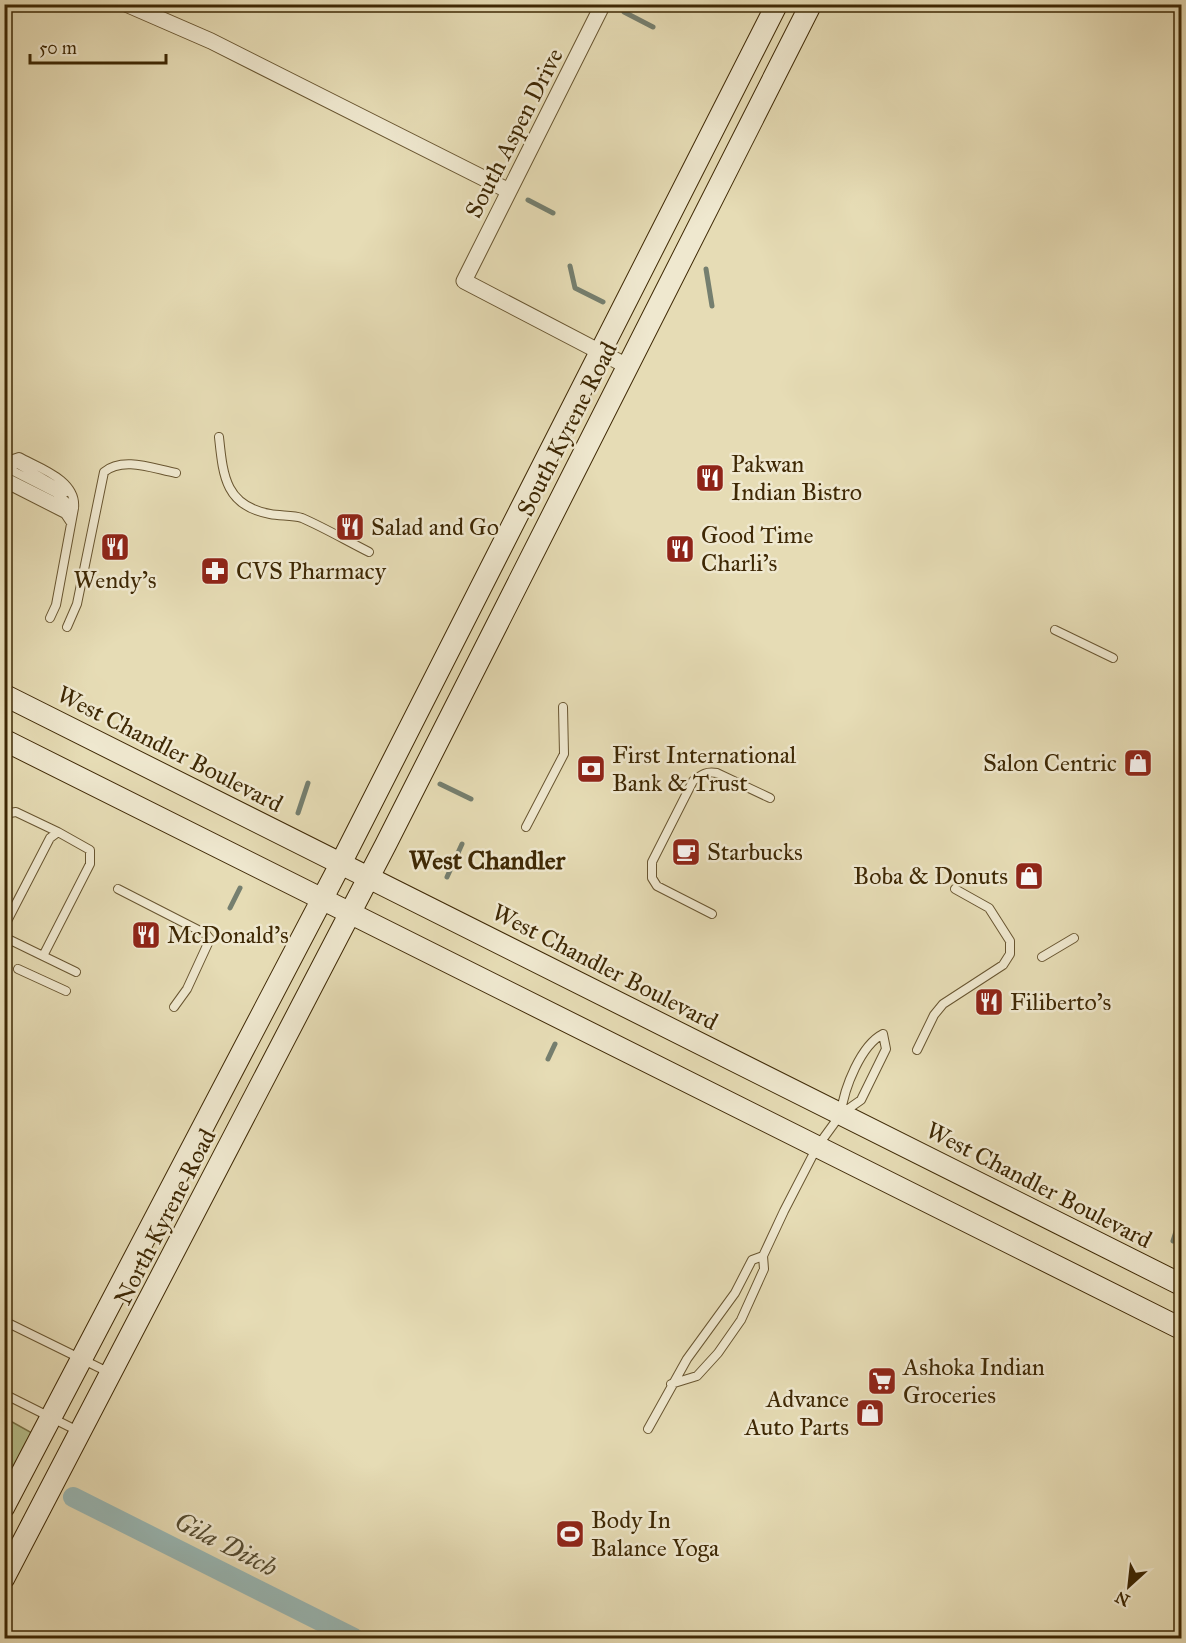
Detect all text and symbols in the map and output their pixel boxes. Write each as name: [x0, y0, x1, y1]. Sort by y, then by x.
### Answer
scale bar: [30, 27, 166, 65]
text: 50 m: [39, 37, 77, 59]
street label: South Aspen Drive: [458, 43, 570, 223]
street label: South Kyrene Road: [510, 337, 624, 521]
place label: Pakwan Indian Bistro: [731, 449, 862, 507]
restaurant icon: Pakwan Indian Bistro: [694, 462, 726, 494]
restaurant icon: Salad and Go: [334, 511, 366, 543]
place label: Salad and Go: [371, 512, 499, 542]
place label: Good Time Charli’s: [701, 520, 813, 578]
restaurant icon: Wendy's: [99, 531, 131, 563]
restaurant icon: Good Time Charli’s: [664, 533, 696, 565]
pharmacy icon: CVS Pharmacy: [199, 555, 231, 587]
place label: CVS Pharmacy: [236, 556, 387, 586]
place label: Wendy's: [74, 565, 156, 595]
street label: West Chandler Boulevard: [52, 679, 288, 819]
place label: First International Bank & Trust: [612, 740, 797, 798]
shop icon: Salon Centric: [1122, 747, 1154, 779]
place label: Salon Centric: [983, 748, 1117, 778]
bank icon: First International Bank & Trust: [575, 753, 607, 785]
cafe icon: Starbucks: [670, 836, 702, 868]
place label: Starbucks: [707, 837, 803, 867]
district label: West Chandler: [409, 844, 567, 876]
shop icon: Boba & Donuts: [1013, 860, 1045, 892]
place label: Boba & Donuts: [853, 861, 1008, 891]
street label: West Chandler Boulevard: [487, 897, 723, 1037]
restaurant icon: McDonald's: [130, 919, 162, 951]
place label: McDonald's: [167, 920, 289, 950]
restaurant icon: Filiberto's: [973, 986, 1005, 1018]
place label: Filiberto's: [1010, 987, 1111, 1017]
street label: West Chandler Boulevard: [921, 1115, 1157, 1255]
street label: North Kyrene Road: [108, 1124, 222, 1310]
place label: Ashoka Indian Groceries: [902, 1352, 1045, 1410]
supermarket icon: Ashoka Indian Groceries: [866, 1365, 898, 1397]
place label: Advance Auto Parts: [744, 1384, 849, 1442]
shop icon: Advance Auto Parts: [854, 1397, 886, 1429]
water label: Gila Ditch: [169, 1505, 283, 1584]
place label: Body In Balance Yoga: [591, 1505, 720, 1563]
sports icon: Body In Balance Yoga: [554, 1518, 586, 1550]
north arrow: [1099, 1556, 1159, 1616]
text: N: [1112, 1587, 1133, 1610]

